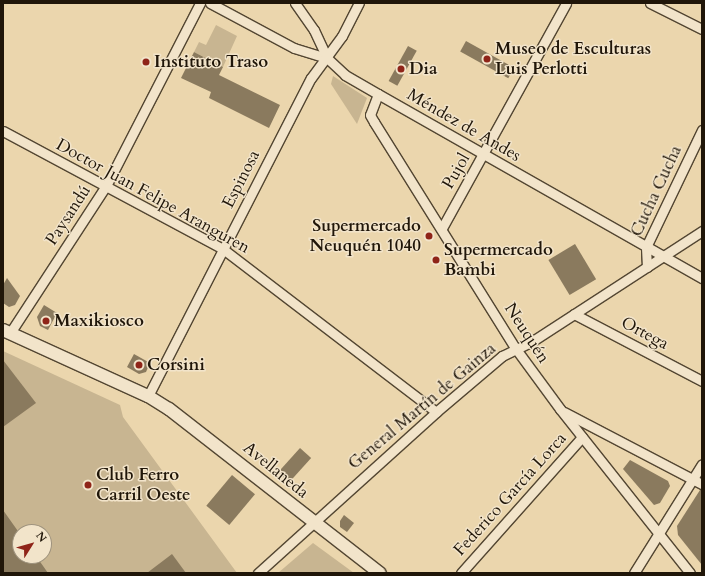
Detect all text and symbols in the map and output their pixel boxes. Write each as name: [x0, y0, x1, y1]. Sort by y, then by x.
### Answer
place label: Museo de Esculturas Luis Perlotti: [495, 39, 651, 79]
place label: Instituto Traso: [154, 52, 268, 72]
marker: Museo de Esculturas Luis Perlotti: [482, 54, 492, 64]
marker: Instituto Traso: [141, 57, 151, 67]
place label: Dia: [409, 59, 437, 79]
marker: Dia: [396, 64, 406, 74]
street label: Méndez de Andes: [404, 84, 524, 166]
street label: Doctor Juan Felipe Aranguren: [53, 134, 253, 258]
street label: Cucha Cucha: [626, 142, 686, 240]
street label: Espinosa: [218, 147, 264, 211]
street label: Pujol: [438, 150, 474, 192]
street label: Paysandú: [41, 181, 95, 249]
place label: Supermercado Neuquén 1040: [309, 216, 421, 256]
marker: Supermercado Neuquén 1040: [424, 231, 434, 241]
place label: Supermercado Bambi: [444, 240, 553, 280]
marker: Supermercado Bambi: [431, 255, 441, 265]
street label: Neuquén: [500, 299, 554, 367]
place label: Maxikiosco: [54, 311, 144, 331]
street label: Ortega: [618, 312, 672, 354]
marker: Maxikiosco: [41, 316, 51, 326]
street label: General Martín de Gainza: [344, 338, 500, 474]
place label: Corsini: [147, 355, 205, 375]
marker: Corsini: [134, 360, 144, 370]
street label: Federico García Lorca: [449, 428, 571, 560]
street label: Avellaneda: [239, 437, 313, 503]
place label: Club Ferro Carril Oeste: [96, 465, 191, 505]
marker: Club Ferro Carril Oeste: [83, 480, 93, 490]
north arrow: [12, 524, 52, 564]
text: N: [32, 529, 50, 545]

